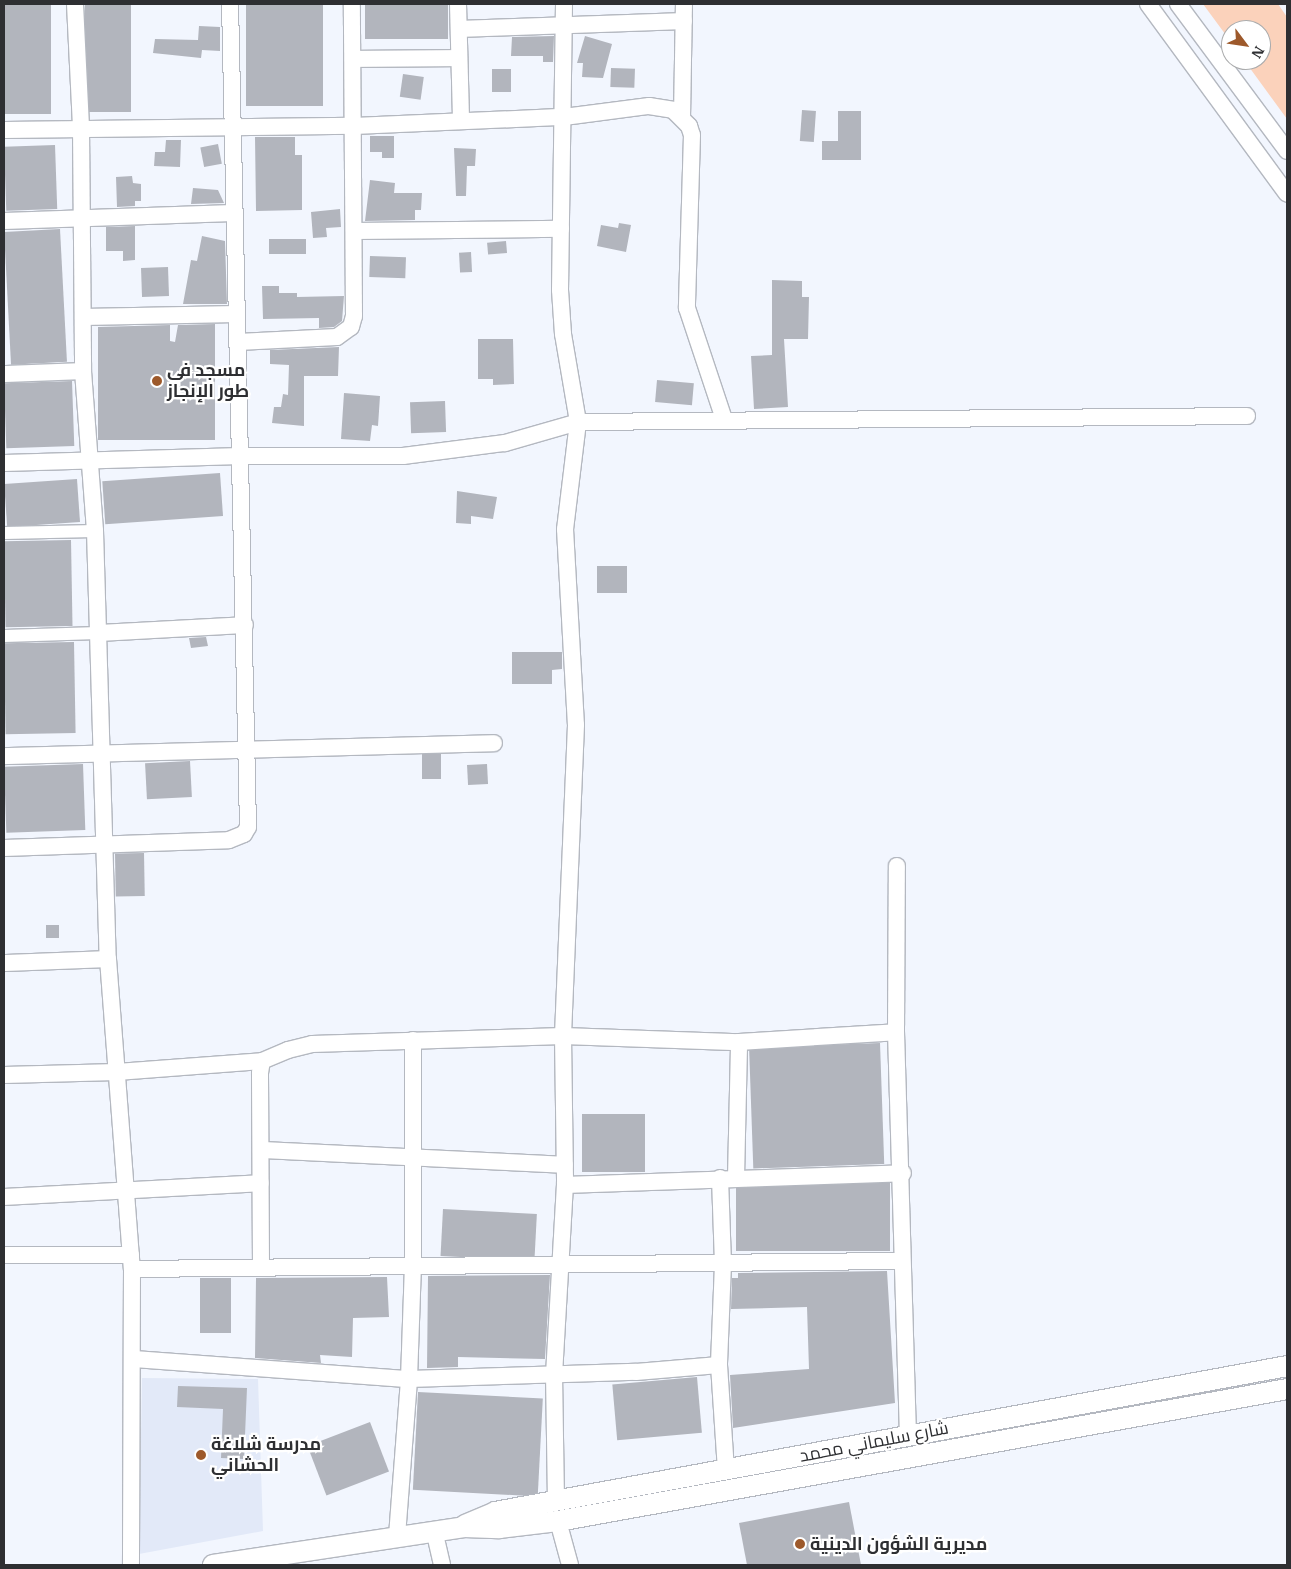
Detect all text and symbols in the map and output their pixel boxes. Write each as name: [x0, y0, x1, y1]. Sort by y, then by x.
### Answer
north arrow: [1221, 20, 1271, 70]
text: N: [1247, 43, 1269, 62]
place label: مسجد في طور الإنجاز: [167, 360, 249, 402]
marker: مسجد في طور الإنجاز: [151, 375, 163, 387]
street label: شارع سليماني محمد: [798, 1417, 950, 1467]
place label: مدرسة شلاغة الحشاني: [211, 1434, 321, 1476]
marker: مدرسة شلاغة الحشاني: [195, 1449, 207, 1461]
place label: مديرية الشؤون الدينية: [810, 1533, 987, 1555]
marker: مديرية الشؤون الدينية: [794, 1538, 806, 1550]

